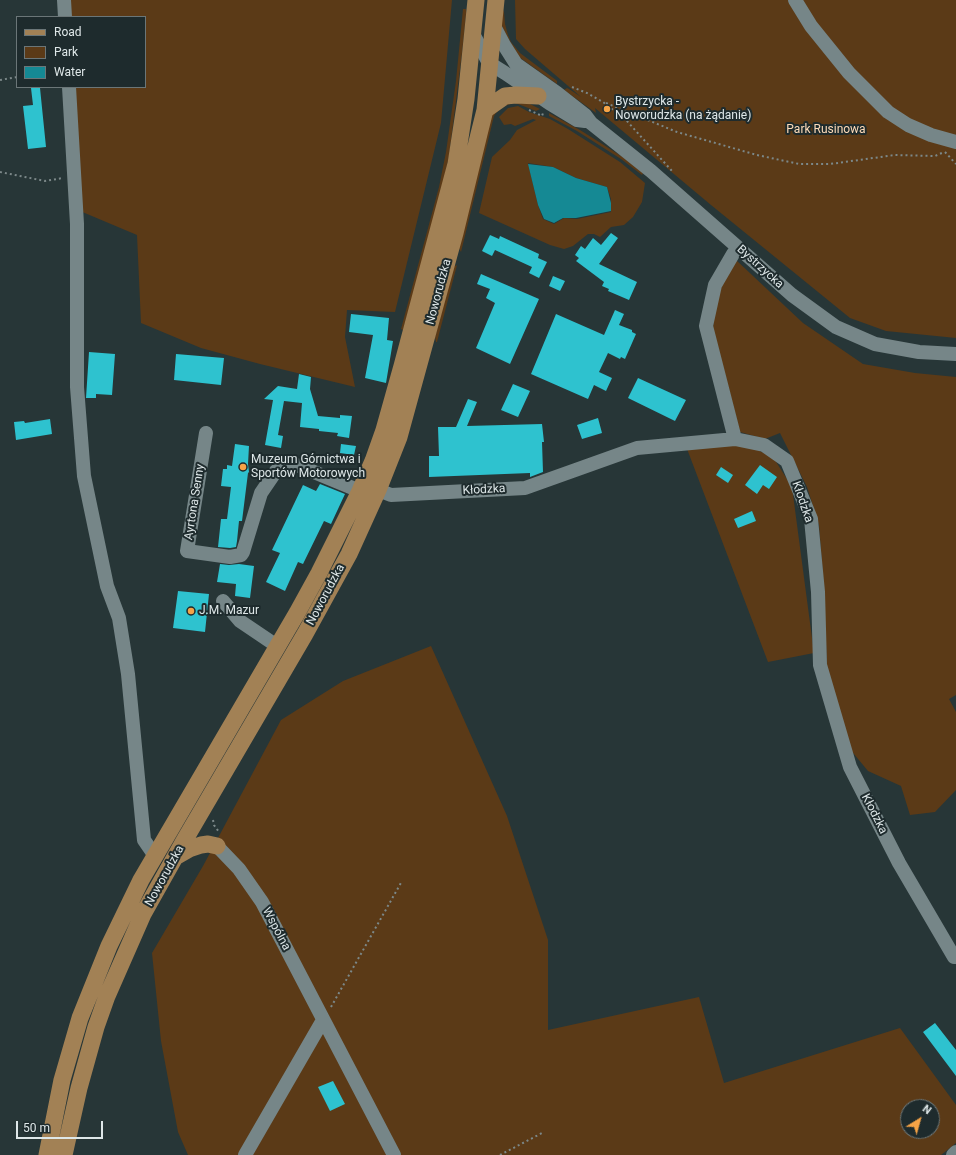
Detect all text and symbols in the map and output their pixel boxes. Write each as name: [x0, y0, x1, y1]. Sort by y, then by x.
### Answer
legend: [16, 16, 146, 88]
text: Road: [54, 25, 82, 39]
text: Park: [54, 45, 78, 59]
text: Water: [54, 65, 85, 79]
place label: Bystrzycka - Noworudzka (na żądanie): [615, 95, 751, 123]
marker: Bystrzycka - Noworudzka (na żądanie): [602, 104, 612, 114]
park label: Park Rusinowa: [786, 123, 866, 137]
street label: Bystrzycka: [734, 242, 786, 292]
street label: Noworudzka: [423, 258, 455, 326]
place label: Muzeum Górnictwa i Sportów Motorowych: [251, 453, 365, 481]
marker: Muzeum Górnictwa i Sportów Motorowych: [238, 462, 248, 472]
street label: Ayrtona Senny: [182, 463, 208, 541]
street label: Kłodzka: [788, 479, 816, 525]
street label: Kłodzka: [462, 482, 506, 498]
street label: Noworudzka: [304, 562, 348, 628]
place label: J.M. Mazur: [199, 604, 259, 618]
marker: J.M. Mazur: [186, 606, 196, 616]
street label: Kłodzka: [858, 792, 890, 836]
street label: Noworudzka: [142, 843, 188, 909]
street label: Wspólna: [259, 905, 293, 953]
north arrow: [900, 1099, 940, 1139]
text: N: [920, 1102, 934, 1117]
scale bar: [18, 1113, 105, 1139]
text: 50 m: [23, 1121, 50, 1135]

